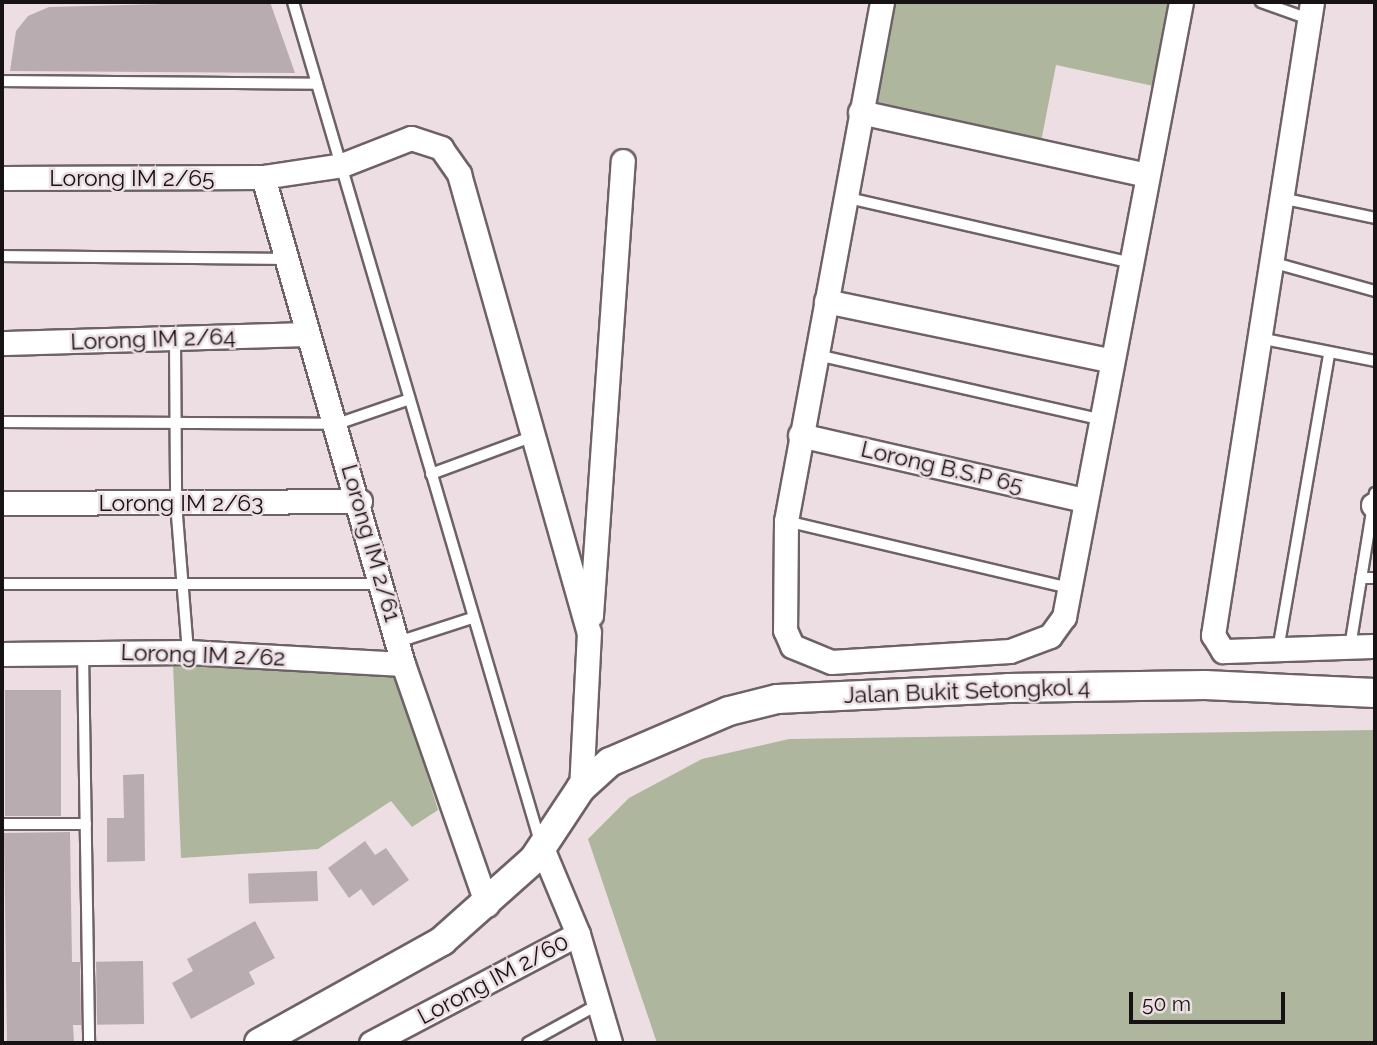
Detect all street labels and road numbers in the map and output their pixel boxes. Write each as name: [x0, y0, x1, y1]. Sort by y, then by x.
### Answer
street label: Lorong IM 2/65: [49, 164, 215, 192]
street label: Lorong IM 2/64: [70, 322, 236, 356]
street label: Lorong B.S.P 65: [858, 435, 1026, 499]
street label: Lorong IM 2/61: [335, 461, 407, 625]
street label: Lorong IM 2/63: [98, 489, 264, 517]
street label: Lorong IM 2/62: [120, 638, 286, 672]
street label: Jalan Bukit Setongkol 4: [843, 673, 1091, 709]
street label: Lorong IM 2/60: [413, 928, 573, 1030]

